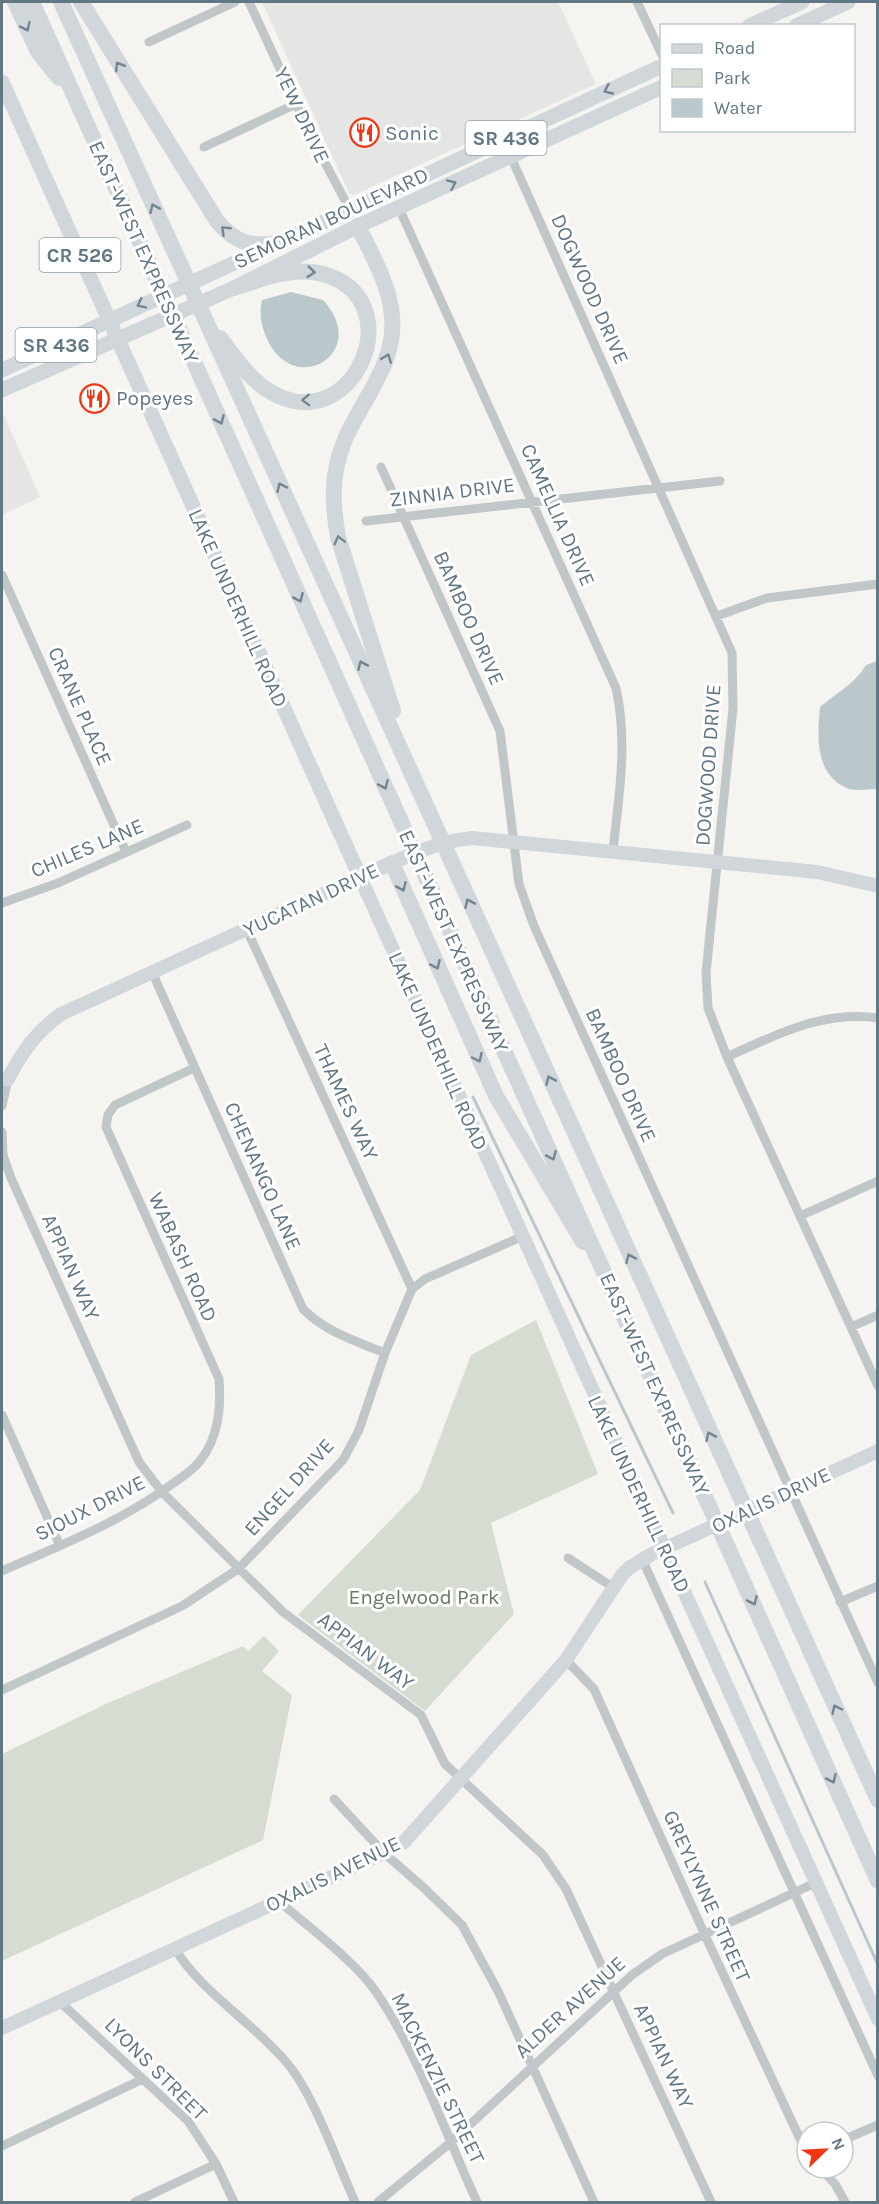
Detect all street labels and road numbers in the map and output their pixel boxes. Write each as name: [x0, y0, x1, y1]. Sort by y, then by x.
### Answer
street label: YEW DRIVE: [269, 63, 335, 167]
road number: SR 436: [466, 121, 546, 155]
street label: EAST-WEST EXPRESSWAY: [84, 137, 204, 368]
street label: SEMORAN BOULEVARD: [230, 162, 432, 274]
street label: DOGWOOD DRIVE: [546, 210, 634, 368]
road number: CR 526: [40, 238, 121, 272]
road number: SR 436: [16, 328, 97, 362]
street label: CAMELLIA DRIVE: [516, 440, 600, 590]
street label: ZINNIA DRIVE: [388, 472, 516, 512]
street label: LAKE UNDERHILL ROAD: [183, 505, 293, 711]
street label: BAMBOO DRIVE: [429, 547, 509, 689]
street label: CRANE PLACE: [43, 643, 117, 769]
street label: DOGWOOD DRIVE: [690, 683, 726, 847]
street label: CHILES LANE: [27, 813, 147, 883]
street label: EAST-WEST EXPRESSWAY: [394, 826, 514, 1057]
street label: YUCATAN DRIVE: [239, 858, 383, 942]
street label: LAKE UNDERHILL ROAD: [383, 948, 493, 1154]
street label: BAMBOO DRIVE: [581, 1004, 661, 1146]
street label: THAMES WAY: [309, 1040, 383, 1164]
street label: CHENANGO LANE: [220, 1098, 306, 1254]
street label: WABASH ROAD: [144, 1188, 222, 1326]
street label: APPIAN WAY: [37, 1210, 105, 1324]
street label: EAST-WEST EXPRESSWAY: [595, 1269, 715, 1500]
street label: LAKE UNDERHILL ROAD: [583, 1392, 695, 1596]
street label: ENGEL DRIVE: [239, 1433, 339, 1541]
street label: OXALIS DRIVE: [708, 1462, 834, 1538]
street label: SIOUX DRIVE: [31, 1470, 149, 1546]
street label: APPIAN WAY: [313, 1607, 419, 1695]
street label: GREYLYNNE STREET: [658, 1806, 756, 1986]
street label: OXALIS AVENUE: [262, 1831, 404, 1917]
street label: ALDER AVENUE: [510, 1951, 630, 2063]
street label: MACKENZIE STREET: [386, 1989, 490, 2168]
street label: APPIAN WAY: [629, 1999, 699, 2113]
street label: LYONS STREET: [100, 2013, 213, 2126]

